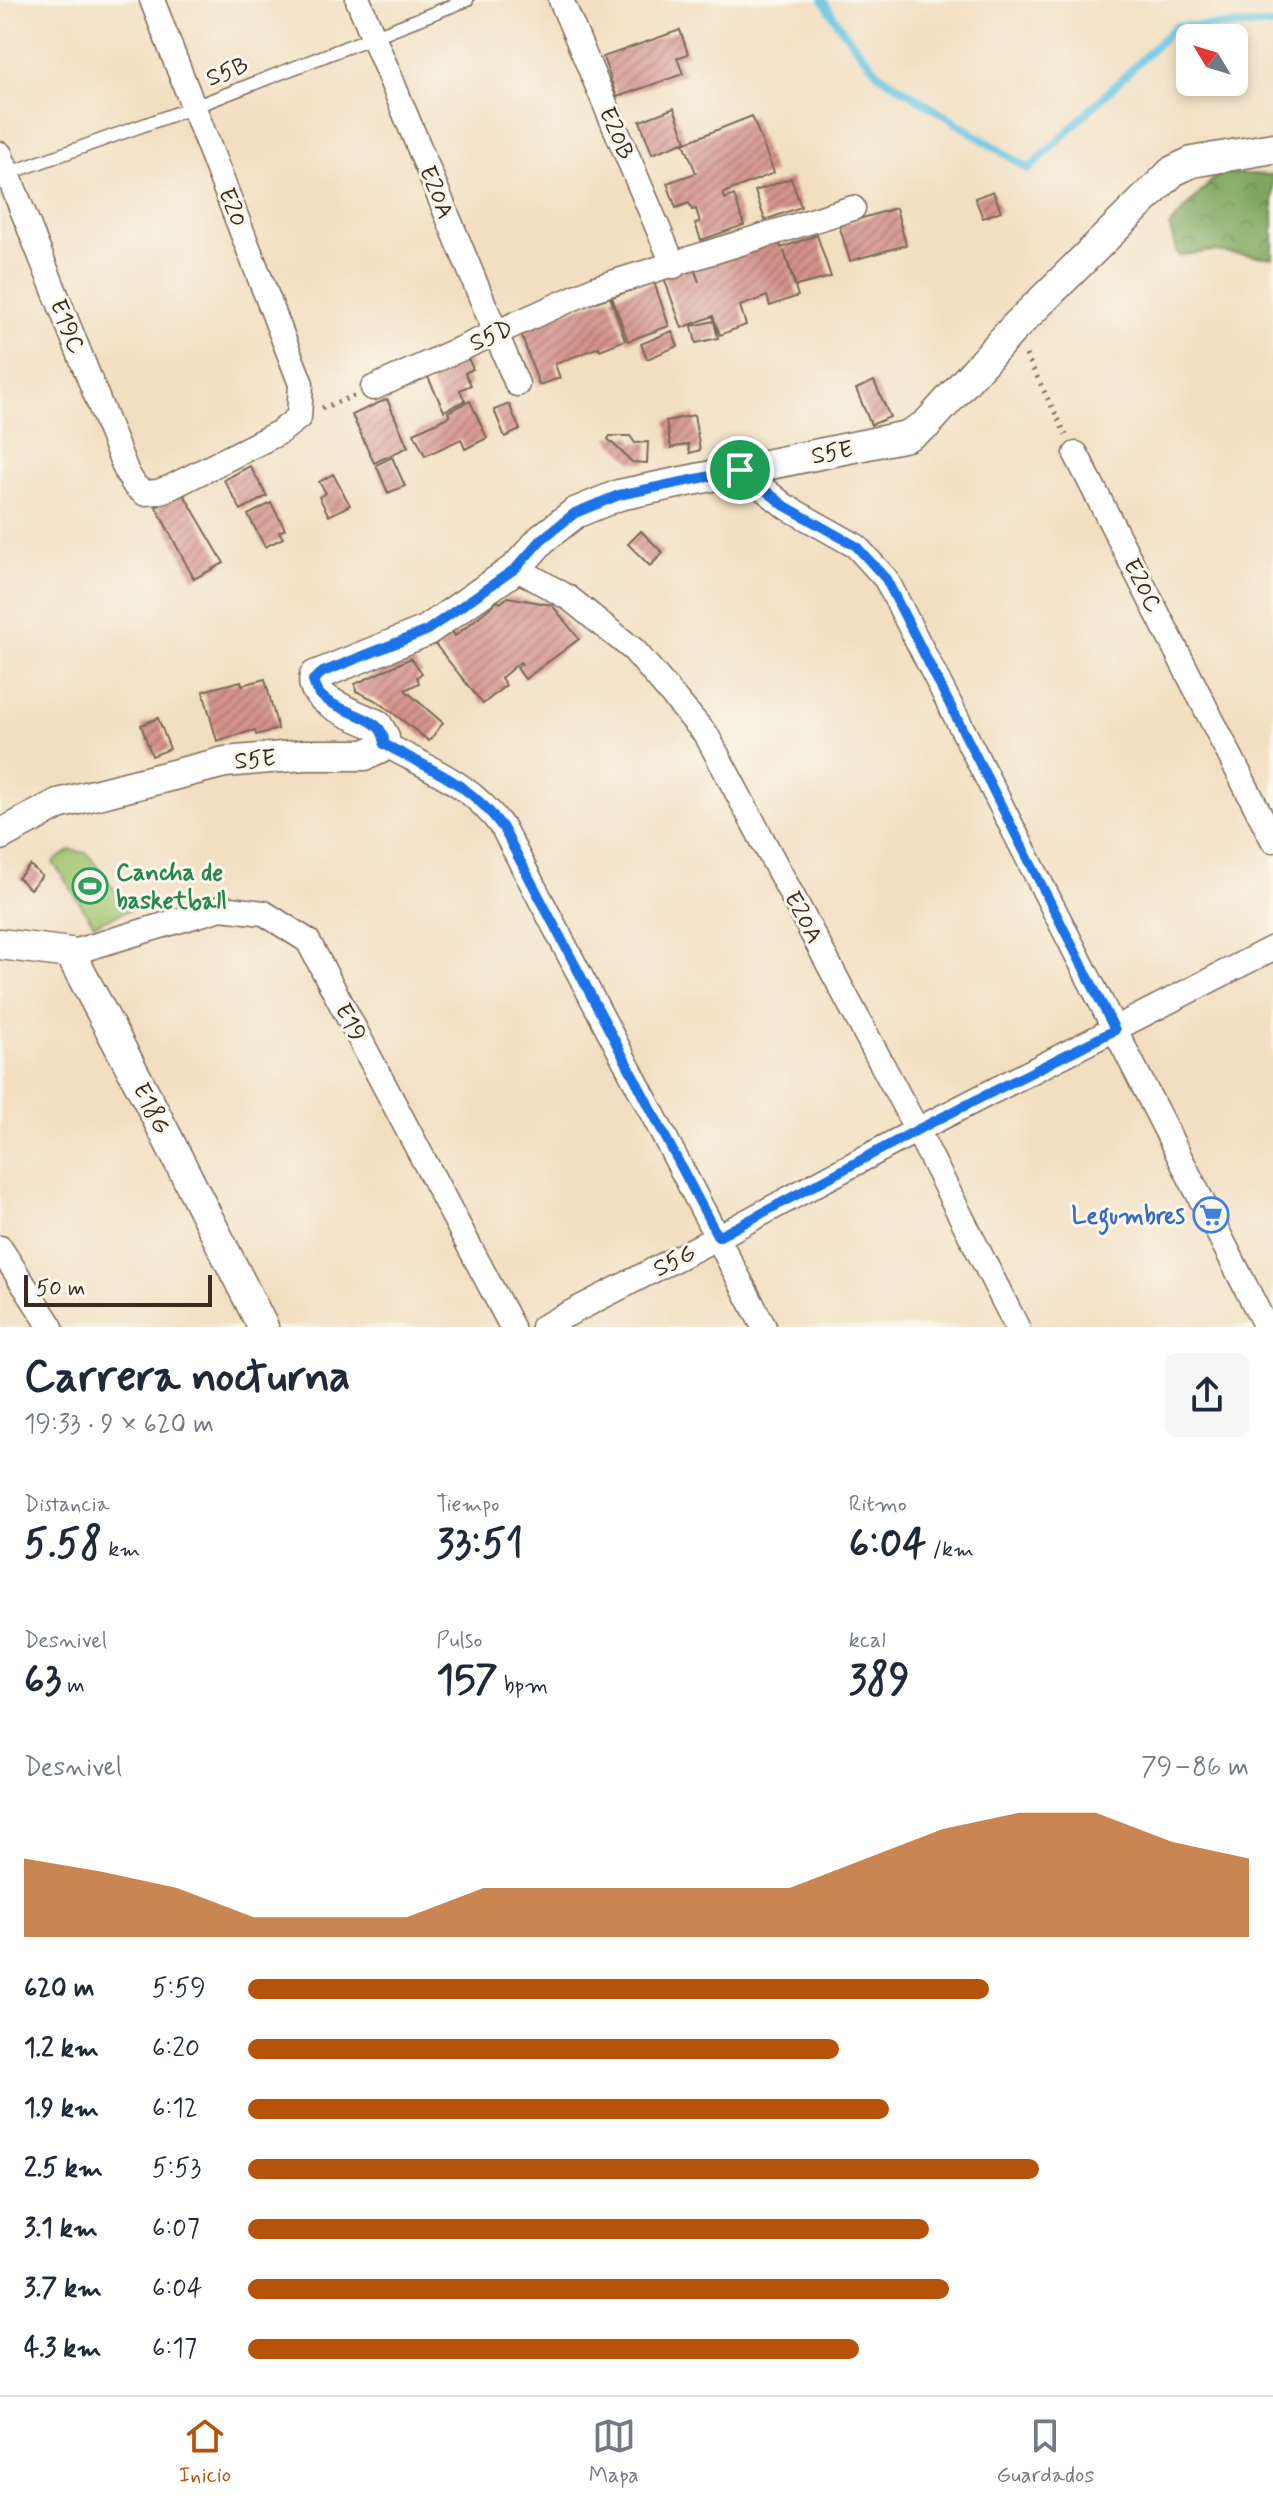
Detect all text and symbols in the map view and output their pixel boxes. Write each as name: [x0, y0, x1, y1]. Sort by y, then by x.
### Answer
north arrow: [1176, 24, 1248, 96]
map controls: [1176, 24, 1248, 96]
street label: S5B: [202, 50, 253, 95]
street label: E20B: [591, 102, 641, 165]
street label: E20A: [411, 161, 460, 224]
street label: E20: [210, 184, 253, 232]
street label: E19C: [42, 295, 91, 358]
street label: S5D: [465, 313, 518, 360]
street label: S5E: [809, 434, 856, 473]
pin: [706, 436, 774, 504]
icon: arrive: [718, 448, 762, 492]
street label: E20C: [1115, 553, 1168, 618]
street label: S5E: [233, 743, 277, 778]
place label: Cancha de basketball: [116, 858, 227, 917]
sports icon: Cancha de basketball: [71, 867, 109, 905]
street label: E20A: [776, 886, 829, 949]
street label: E19: [327, 998, 373, 1047]
street label: E18G: [125, 1078, 177, 1140]
supermarket icon: Legumbres: [1192, 1196, 1230, 1234]
place label: Legumbres: [1072, 1201, 1186, 1235]
street label: S5G: [648, 1238, 701, 1285]
scale bar: [24, 1271, 212, 1307]
text: 50 m: [36, 1275, 85, 1303]
text: Carrera nocturna: [24, 1349, 350, 1407]
button: share: [1165, 1353, 1249, 1437]
text: 19:33 · 9 × 620 m: [24, 1408, 214, 1442]
text: Distancia: [24, 1491, 110, 1519]
text: Tiempo: [436, 1491, 500, 1519]
text: Ritmo: [849, 1491, 907, 1519]
text: 5.58: [24, 1519, 102, 1571]
text: 33:51: [436, 1519, 523, 1571]
text: 6:04: [849, 1519, 926, 1571]
text: km: [102, 1536, 140, 1564]
text: /km: [926, 1536, 974, 1564]
text: Desnivel: [24, 1627, 107, 1655]
text: Pulso: [436, 1627, 482, 1655]
text: kcal: [849, 1627, 886, 1655]
text: 63: [24, 1655, 61, 1707]
text: 157: [436, 1655, 498, 1707]
text: 389: [849, 1655, 910, 1707]
text: m: [61, 1672, 85, 1700]
text: bpm: [498, 1672, 548, 1700]
text: Desnivel: [24, 1751, 122, 1785]
text: 79–86 m: [1141, 1751, 1249, 1785]
text: 620 m: [24, 1972, 94, 2006]
text: 5:59: [152, 1972, 206, 2006]
text: 1.2 km: [24, 2032, 99, 2066]
text: 6:20: [152, 2032, 200, 2066]
text: 1.9 km: [24, 2092, 99, 2126]
text: 6:12: [152, 2092, 198, 2126]
text: 2.5 km: [24, 2152, 103, 2186]
text: 5:53: [152, 2152, 201, 2186]
text: 3.1 km: [24, 2212, 98, 2246]
text: 6:07: [152, 2212, 200, 2246]
text: 3.7 km: [24, 2272, 102, 2306]
text: 6:04: [152, 2272, 203, 2306]
text: 4.3 km: [24, 2332, 101, 2366]
text: 6:17: [152, 2332, 197, 2366]
tab: Inicio: [179, 2414, 231, 2490]
tab: Mapa: [589, 2414, 639, 2490]
tab: Guardados: [996, 2414, 1094, 2490]

